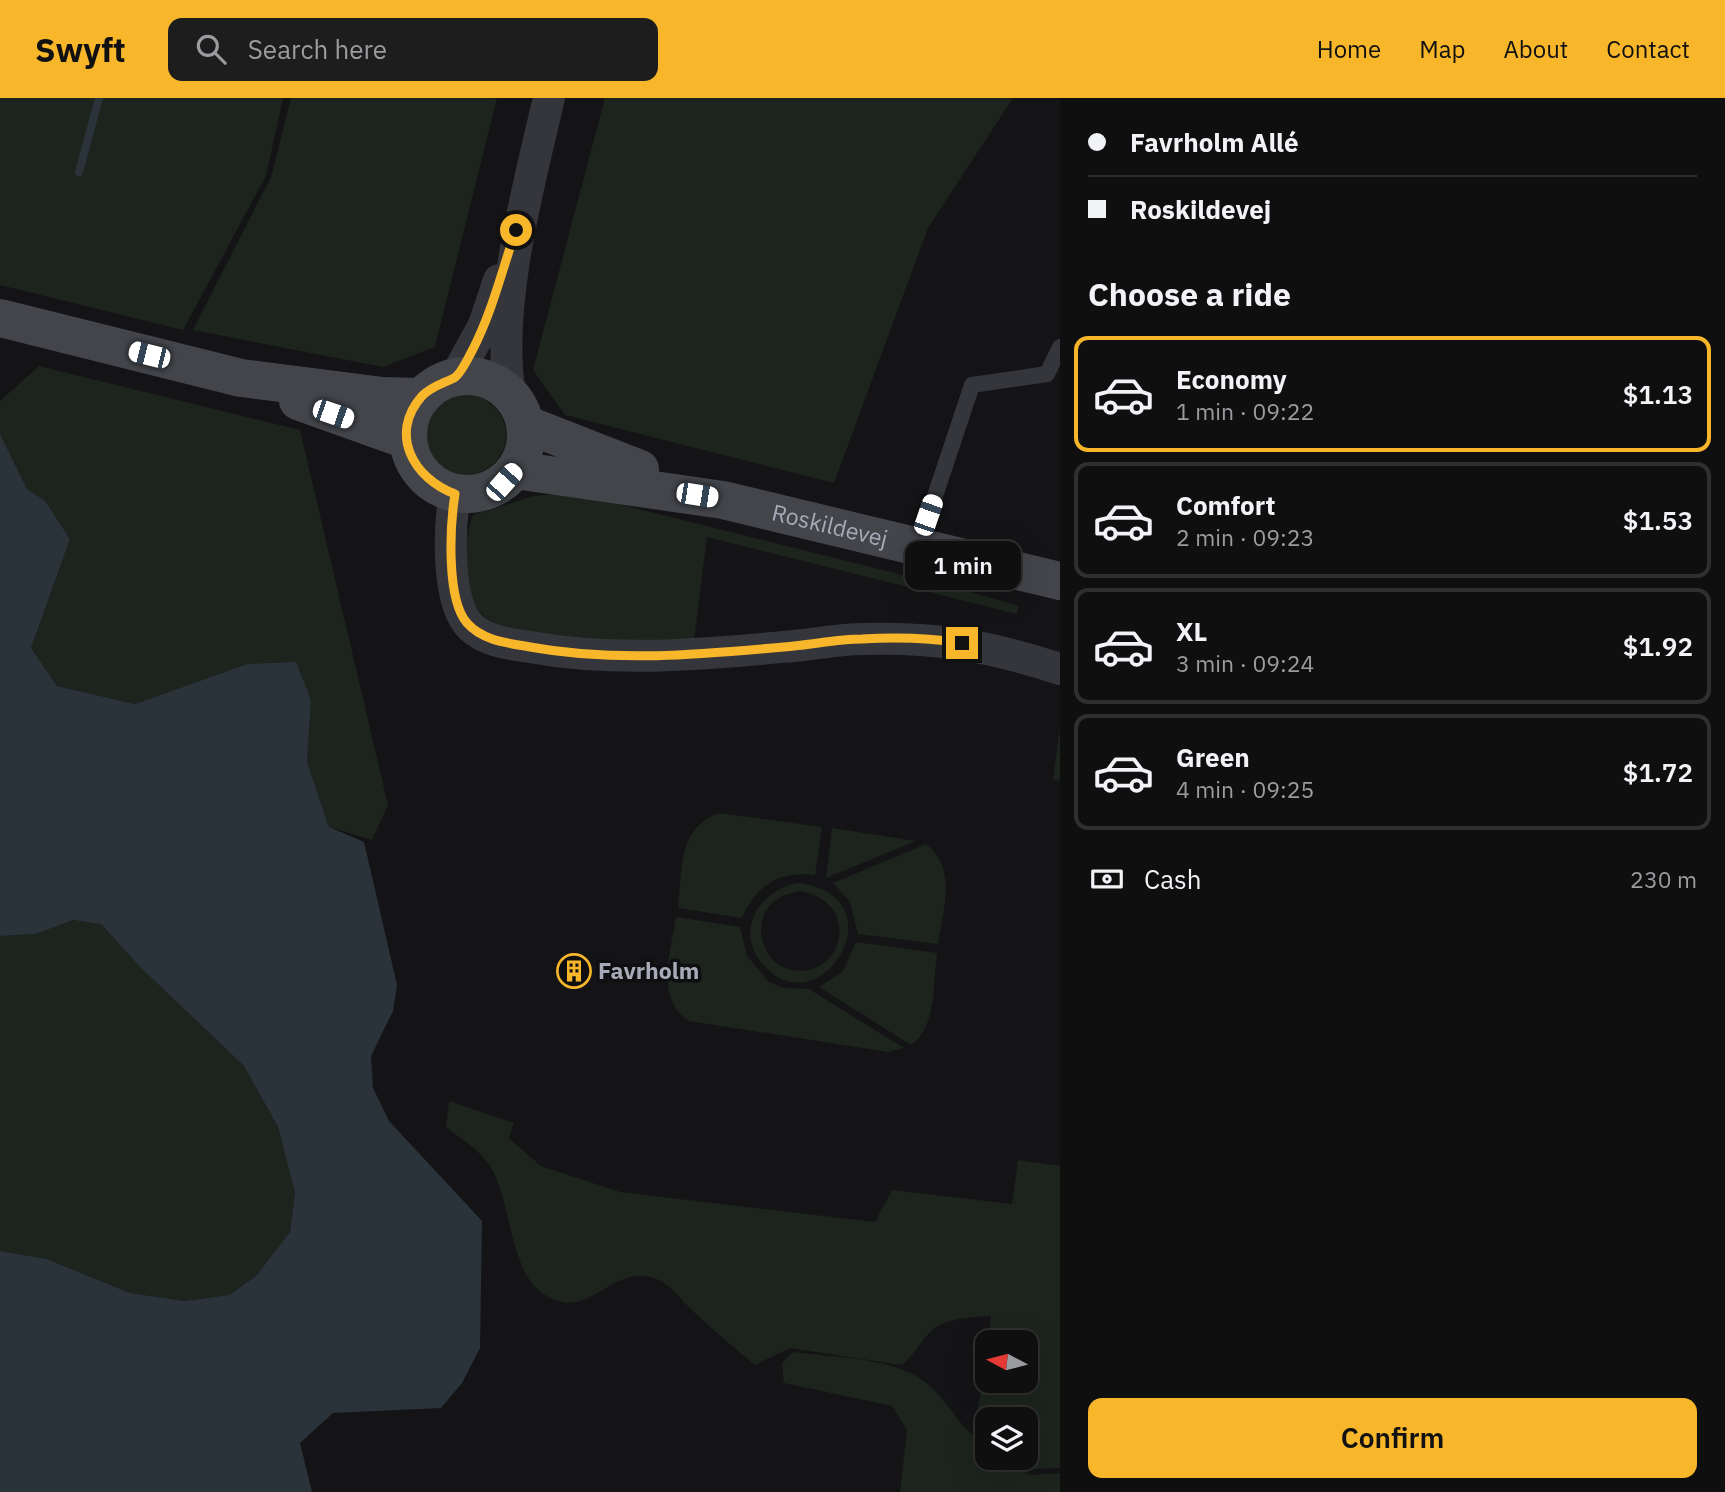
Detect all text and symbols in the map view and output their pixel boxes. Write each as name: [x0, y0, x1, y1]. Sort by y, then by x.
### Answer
search box: [168, 18, 658, 81]
text: Swyft: [35, 28, 126, 71]
icon: search: [192, 30, 230, 68]
text: Search here: [248, 32, 387, 66]
text: Home: [1317, 33, 1381, 65]
text: Map: [1419, 33, 1465, 65]
text: About: [1503, 33, 1568, 65]
text: Contact: [1606, 33, 1690, 65]
text: Favrholm Allé: [1130, 125, 1299, 159]
text: Roskildevej: [1130, 192, 1271, 226]
route start: [500, 214, 532, 246]
text: Choose a ride: [1088, 273, 1291, 315]
car: [127, 340, 172, 370]
text: Economy: [1176, 362, 1287, 396]
icon: car: [1092, 363, 1155, 426]
text: $1.13: [1623, 377, 1693, 411]
text: 1 min · 09:22: [1176, 396, 1314, 426]
car: [310, 397, 357, 431]
car: [483, 459, 526, 505]
car: [675, 481, 720, 509]
text: Comfort: [1176, 488, 1275, 522]
icon: car: [1092, 489, 1155, 552]
car: [912, 492, 945, 538]
street label: Roskildevej: [769, 496, 891, 553]
text: $1.53: [1623, 503, 1693, 537]
text: 2 min · 09:23: [1176, 522, 1314, 552]
callout: 1 min: [904, 542, 1020, 590]
text: 1 min: [933, 550, 993, 580]
text: XL: [1176, 614, 1207, 648]
icon: car: [1092, 615, 1155, 678]
route end: [946, 627, 978, 659]
text: $1.92: [1623, 629, 1693, 663]
text: 3 min · 09:24: [1176, 648, 1314, 678]
text: Green: [1176, 740, 1250, 774]
icon: car: [1092, 741, 1155, 804]
text: $1.72: [1623, 755, 1693, 789]
text: 4 min · 09:25: [1176, 774, 1314, 804]
icon: cash: [1088, 860, 1126, 898]
text: Cash: [1144, 862, 1201, 896]
text: 230 m: [1630, 864, 1697, 894]
building icon: Favrholm: [555, 952, 593, 990]
place label: Favrholm: [598, 955, 699, 985]
north arrow: [975, 1330, 1038, 1393]
map controls: [975, 1330, 1038, 1470]
button: Confirm: [1088, 1398, 1697, 1478]
button: layers: [975, 1407, 1038, 1470]

